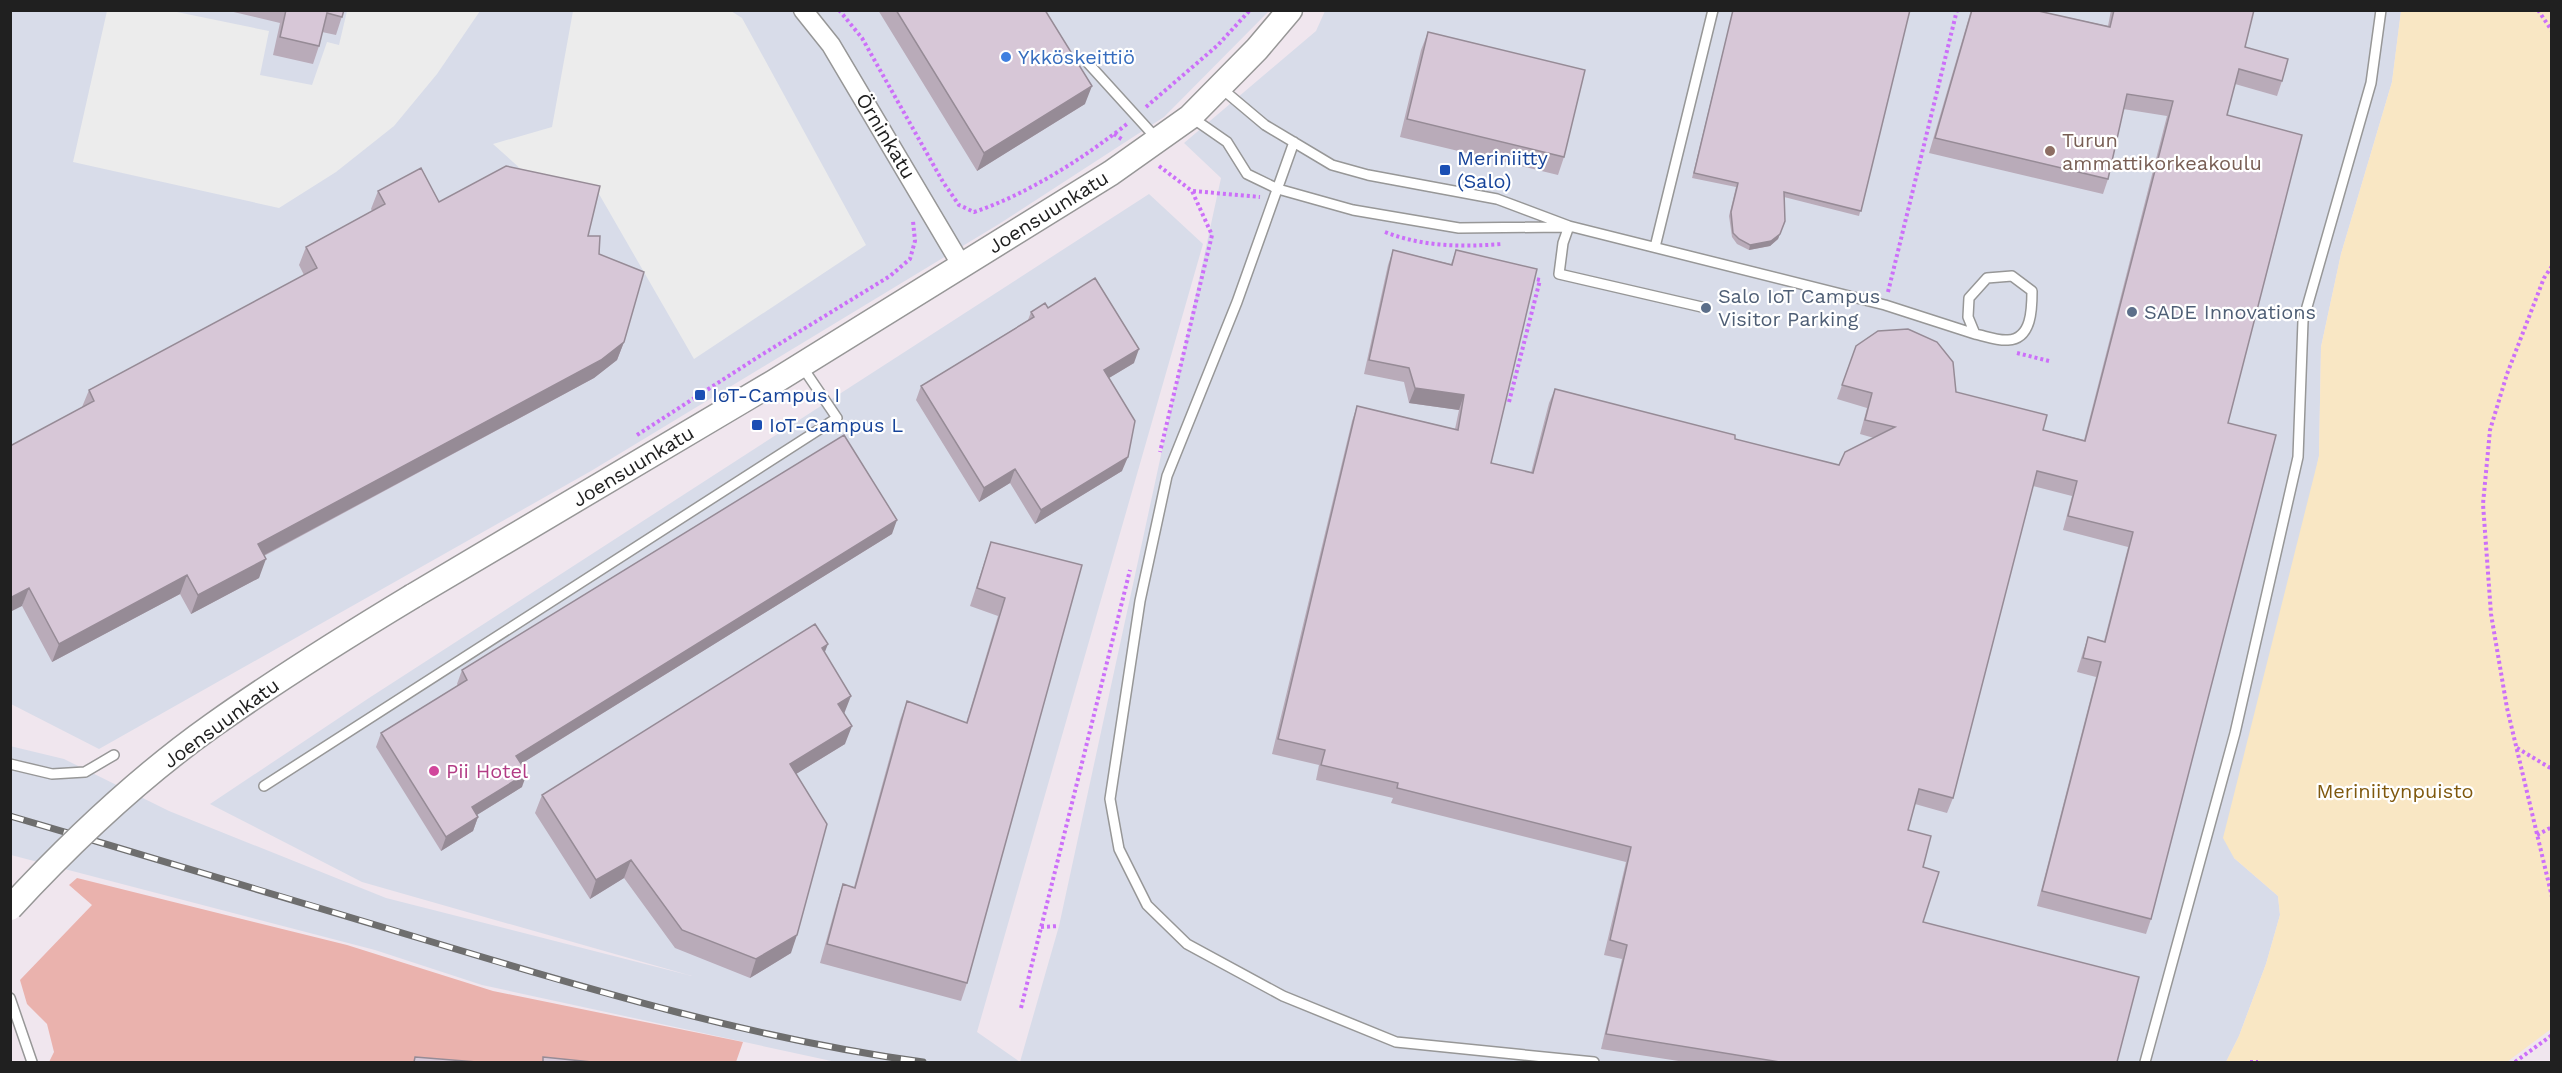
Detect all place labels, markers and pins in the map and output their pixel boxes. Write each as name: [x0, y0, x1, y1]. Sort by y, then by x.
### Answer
place label: Ykköskeittiö: [1018, 45, 1135, 69]
marker: Ykköskeittiö: [999, 50, 1013, 64]
place label: Turun ammattikorkeakoulu: [2062, 128, 2262, 175]
marker: Turun ammattikorkeakoulu: [2043, 144, 2057, 158]
place label: Meriniitty (Salo): [1457, 146, 1548, 193]
marker: Meriniitty (Salo): [1438, 163, 1452, 177]
place label: Salo IoT Campus Visitor Parking: [1718, 284, 1880, 331]
place label: SADE Innovations: [2144, 300, 2316, 324]
marker: Salo IoT Campus Visitor Parking: [1699, 301, 1713, 315]
marker: SADE Innovations: [2125, 305, 2139, 319]
place label: IoT-Campus I: [712, 383, 840, 407]
marker: IoT-Campus I: [693, 388, 707, 402]
place label: IoT-Campus L: [769, 413, 903, 437]
marker: IoT-Campus L: [750, 418, 764, 432]
place label: Pii Hotel: [446, 759, 528, 783]
marker: Pii Hotel: [427, 764, 441, 778]

